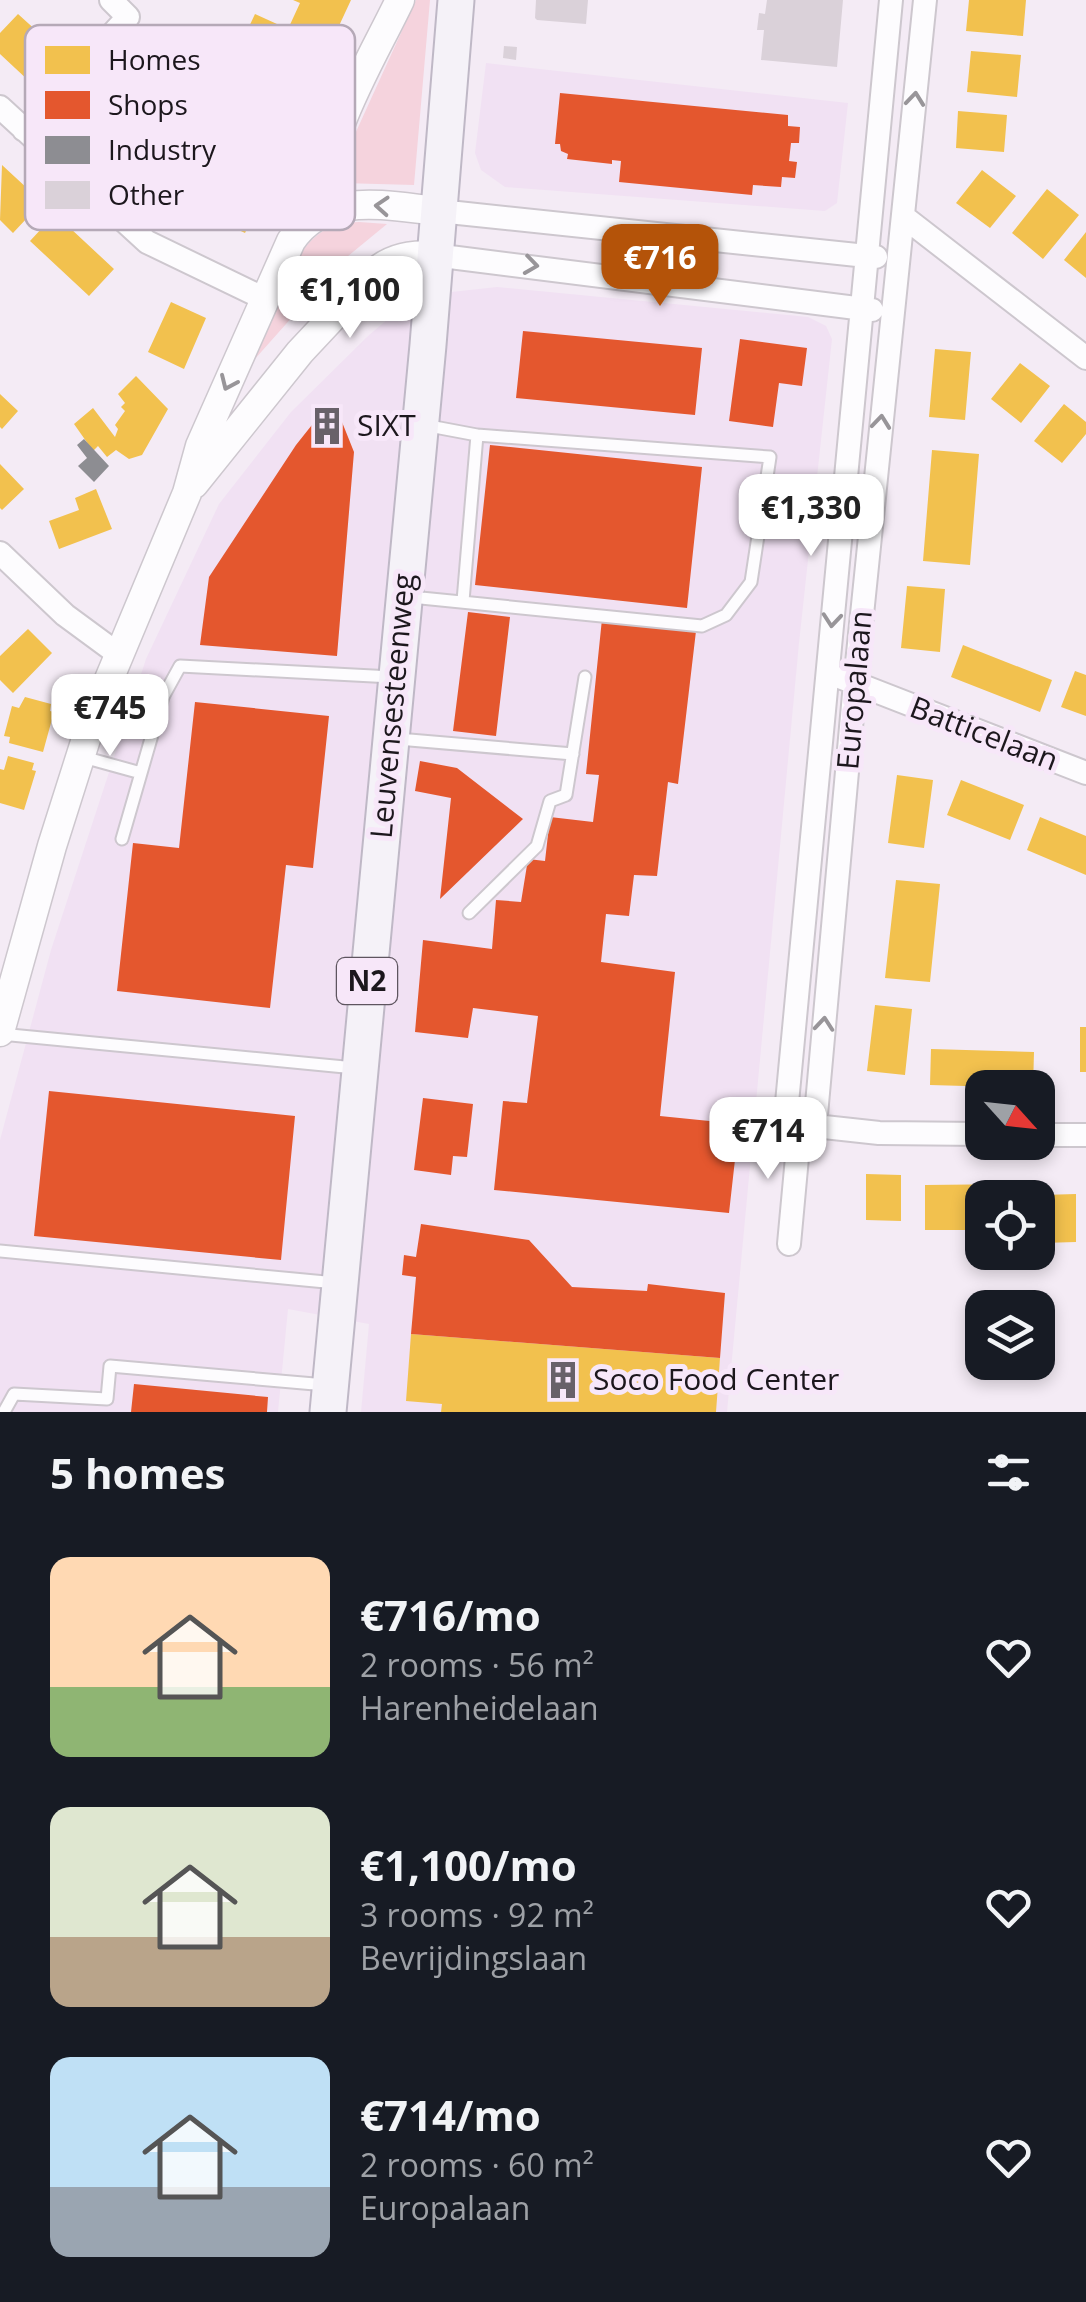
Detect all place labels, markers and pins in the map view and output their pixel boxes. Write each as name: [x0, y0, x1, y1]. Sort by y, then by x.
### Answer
pin: €716: [601, 224, 719, 309]
pin: €1,100: [269, 256, 431, 341]
place label: SIXT: [357, 404, 416, 445]
building icon: SIXT: [306, 405, 348, 447]
pin: €1,330: [730, 474, 892, 559]
pin: €745: [51, 674, 169, 759]
pin: €714: [709, 1097, 827, 1182]
place label: Soco Food Center: [593, 1358, 839, 1399]
building icon: Soco Food Center: [542, 1359, 584, 1401]

